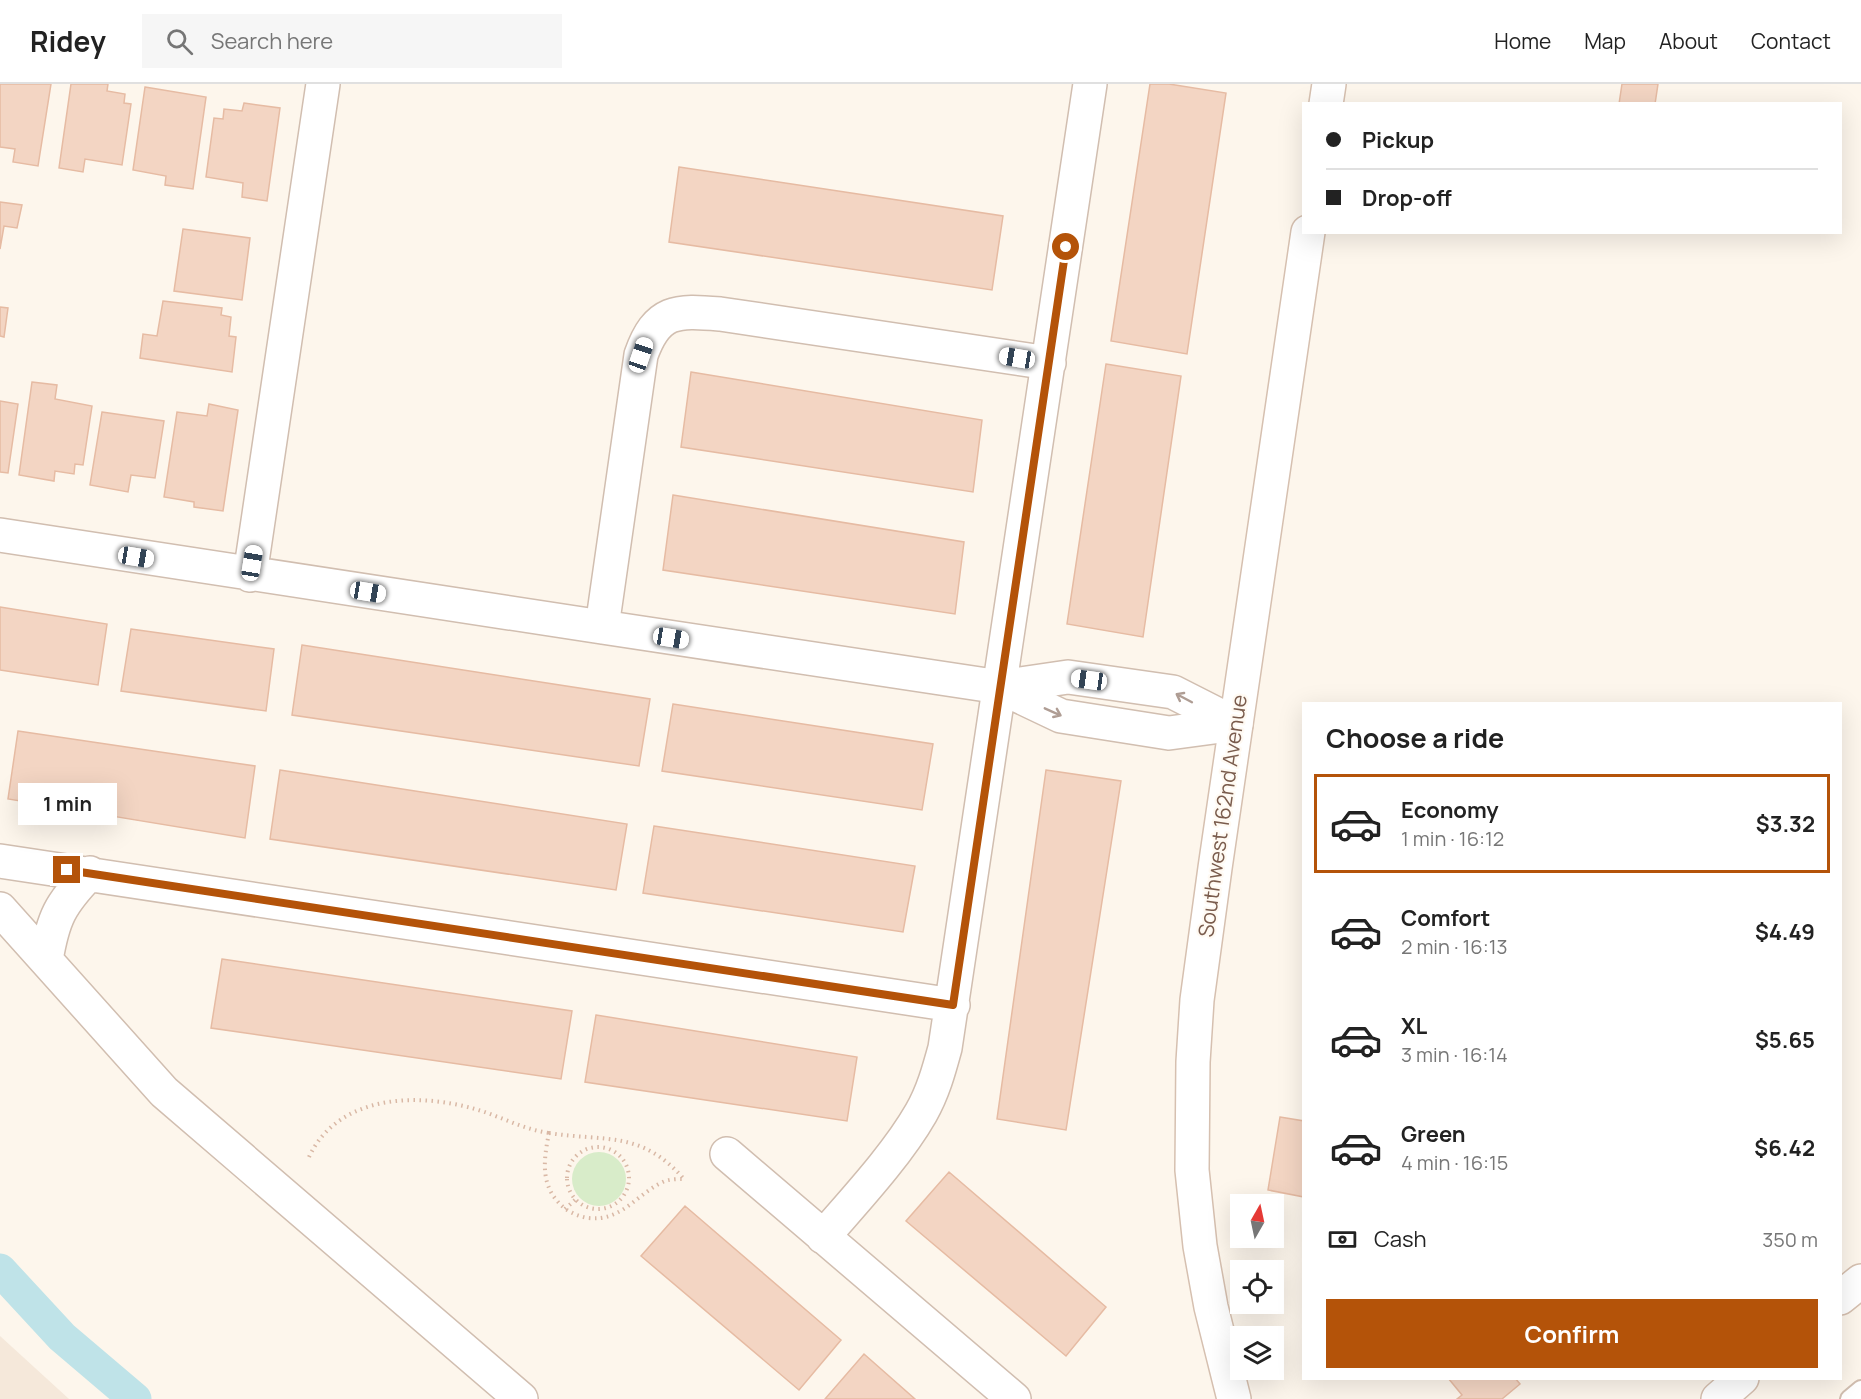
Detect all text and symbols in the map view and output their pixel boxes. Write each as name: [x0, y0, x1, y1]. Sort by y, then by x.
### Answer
search box: [142, 14, 562, 68]
text: Ridey: [30, 22, 106, 60]
icon: search: [163, 25, 196, 58]
text: Search here: [211, 26, 333, 56]
text: Home: [1494, 27, 1551, 55]
text: Map: [1584, 27, 1626, 55]
text: About: [1659, 27, 1718, 55]
text: Contact: [1751, 27, 1831, 55]
text: Pickup: [1362, 125, 1434, 155]
text: Drop-off: [1362, 183, 1452, 213]
route start: [1052, 233, 1079, 260]
car: [627, 335, 655, 375]
car: [998, 346, 1036, 370]
car: [240, 544, 264, 582]
car: [117, 545, 155, 569]
car: [349, 580, 387, 604]
car: [652, 626, 690, 650]
car: [1070, 669, 1108, 691]
one-way arrow: [1176, 692, 1193, 704]
street label: Southwest 162nd Avenue: [1191, 693, 1253, 939]
one-way arrow: [1043, 706, 1061, 718]
text: Choose a ride: [1326, 719, 1504, 756]
callout: 1 min: [17, 783, 116, 825]
text: 1 min: [43, 790, 92, 817]
text: Economy: [1401, 795, 1499, 825]
icon: car: [1329, 797, 1383, 851]
text: $3.32: [1756, 809, 1815, 839]
text: 1 min · 16:12: [1401, 825, 1504, 852]
route end: [53, 856, 80, 883]
text: Comfort: [1401, 903, 1490, 933]
icon: car: [1329, 905, 1383, 959]
text: $4.49: [1755, 917, 1815, 947]
text: 2 min · 16:13: [1401, 933, 1508, 960]
text: XL: [1401, 1011, 1427, 1041]
icon: car: [1329, 1013, 1383, 1067]
text: $5.65: [1755, 1025, 1815, 1055]
text: 3 min · 16:14: [1401, 1041, 1508, 1068]
text: Green: [1401, 1119, 1466, 1149]
icon: car: [1329, 1121, 1383, 1175]
text: $6.42: [1754, 1133, 1815, 1163]
text: 4 min · 16:15: [1401, 1149, 1508, 1176]
north arrow: [1230, 1194, 1284, 1248]
map controls: [1230, 1194, 1284, 1380]
icon: cash: [1326, 1223, 1359, 1256]
text: Cash: [1374, 1224, 1427, 1254]
text: 350 m: [1762, 1226, 1818, 1253]
button: locate: [1230, 1260, 1284, 1314]
button: Confirm: [1326, 1299, 1818, 1368]
button: layers: [1230, 1326, 1284, 1380]

